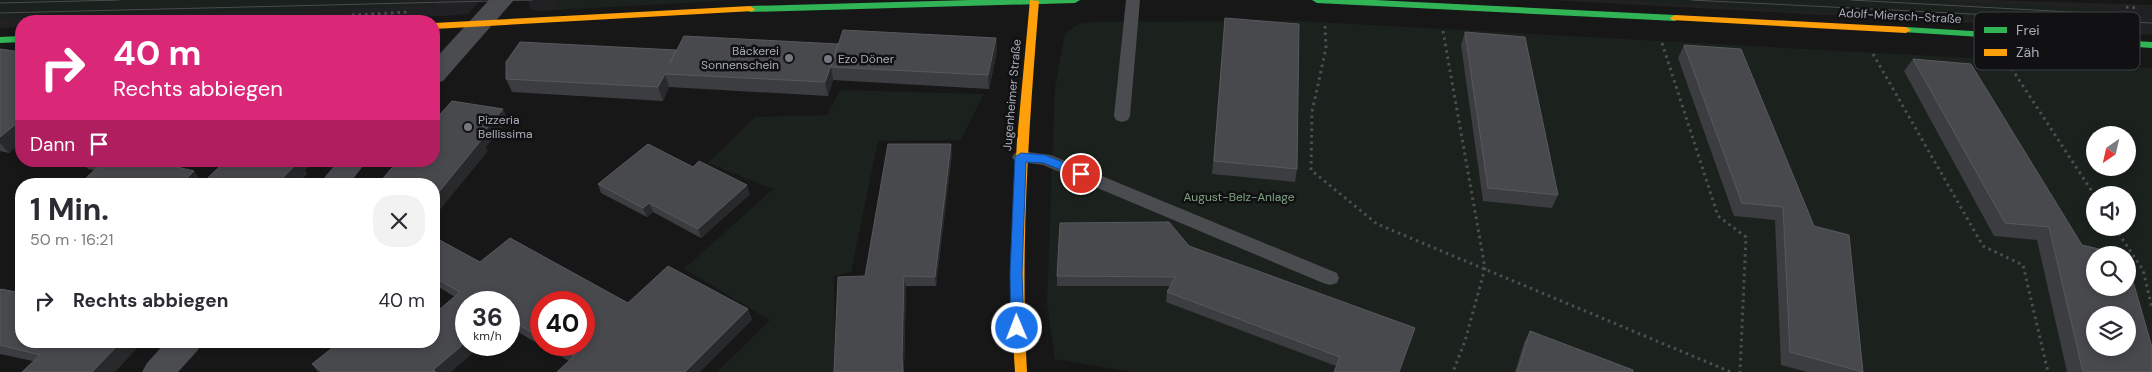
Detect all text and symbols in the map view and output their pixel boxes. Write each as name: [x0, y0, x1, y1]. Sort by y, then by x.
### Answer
street label: Adolf-Miersch-Straße: [1838, 5, 1962, 27]
legend: [1974, 12, 2140, 70]
text: Frei: [2016, 21, 2040, 39]
text: 40 m: [113, 30, 202, 76]
icon: right: [30, 35, 95, 100]
street label: Jugenheimer Straße: [999, 38, 1025, 151]
place label: Bäckerei Sonnenschein: [701, 43, 779, 73]
text: Zäh: [2016, 43, 2039, 61]
place label: Ezo Döner: [838, 51, 895, 67]
marker: Bäckerei Sonnenschein: [783, 52, 795, 64]
marker: Ezo Döner: [822, 53, 834, 65]
text: Rechts abbiegen: [113, 74, 283, 103]
place label: Pizzeria Bellissima: [478, 112, 532, 142]
marker: Pizzeria Bellissima: [462, 121, 474, 133]
north arrow: [2086, 126, 2136, 176]
map controls: [2086, 126, 2136, 356]
icon: arrive: [85, 130, 113, 158]
text: Dann: [30, 132, 75, 157]
pin: [1060, 153, 1102, 195]
icon: arrive: [1067, 160, 1095, 188]
button: sound: [2086, 186, 2136, 236]
park label: August-Belz-Anlage: [1184, 189, 1295, 205]
text: 1 Min.: [30, 190, 109, 229]
button: close: [373, 195, 425, 247]
text: 50 m · 16:21: [30, 229, 113, 250]
button: search: [2086, 246, 2136, 296]
icon: right: [30, 287, 58, 315]
text: Rechts abbiegen: [73, 288, 228, 313]
text: 40 m: [378, 288, 425, 313]
speed limit sign: 40: [530, 291, 595, 356]
text: 36: [472, 301, 503, 334]
position arrow: [990, 301, 1042, 353]
button: layers: [2086, 306, 2136, 356]
text: km/h: [473, 328, 502, 344]

